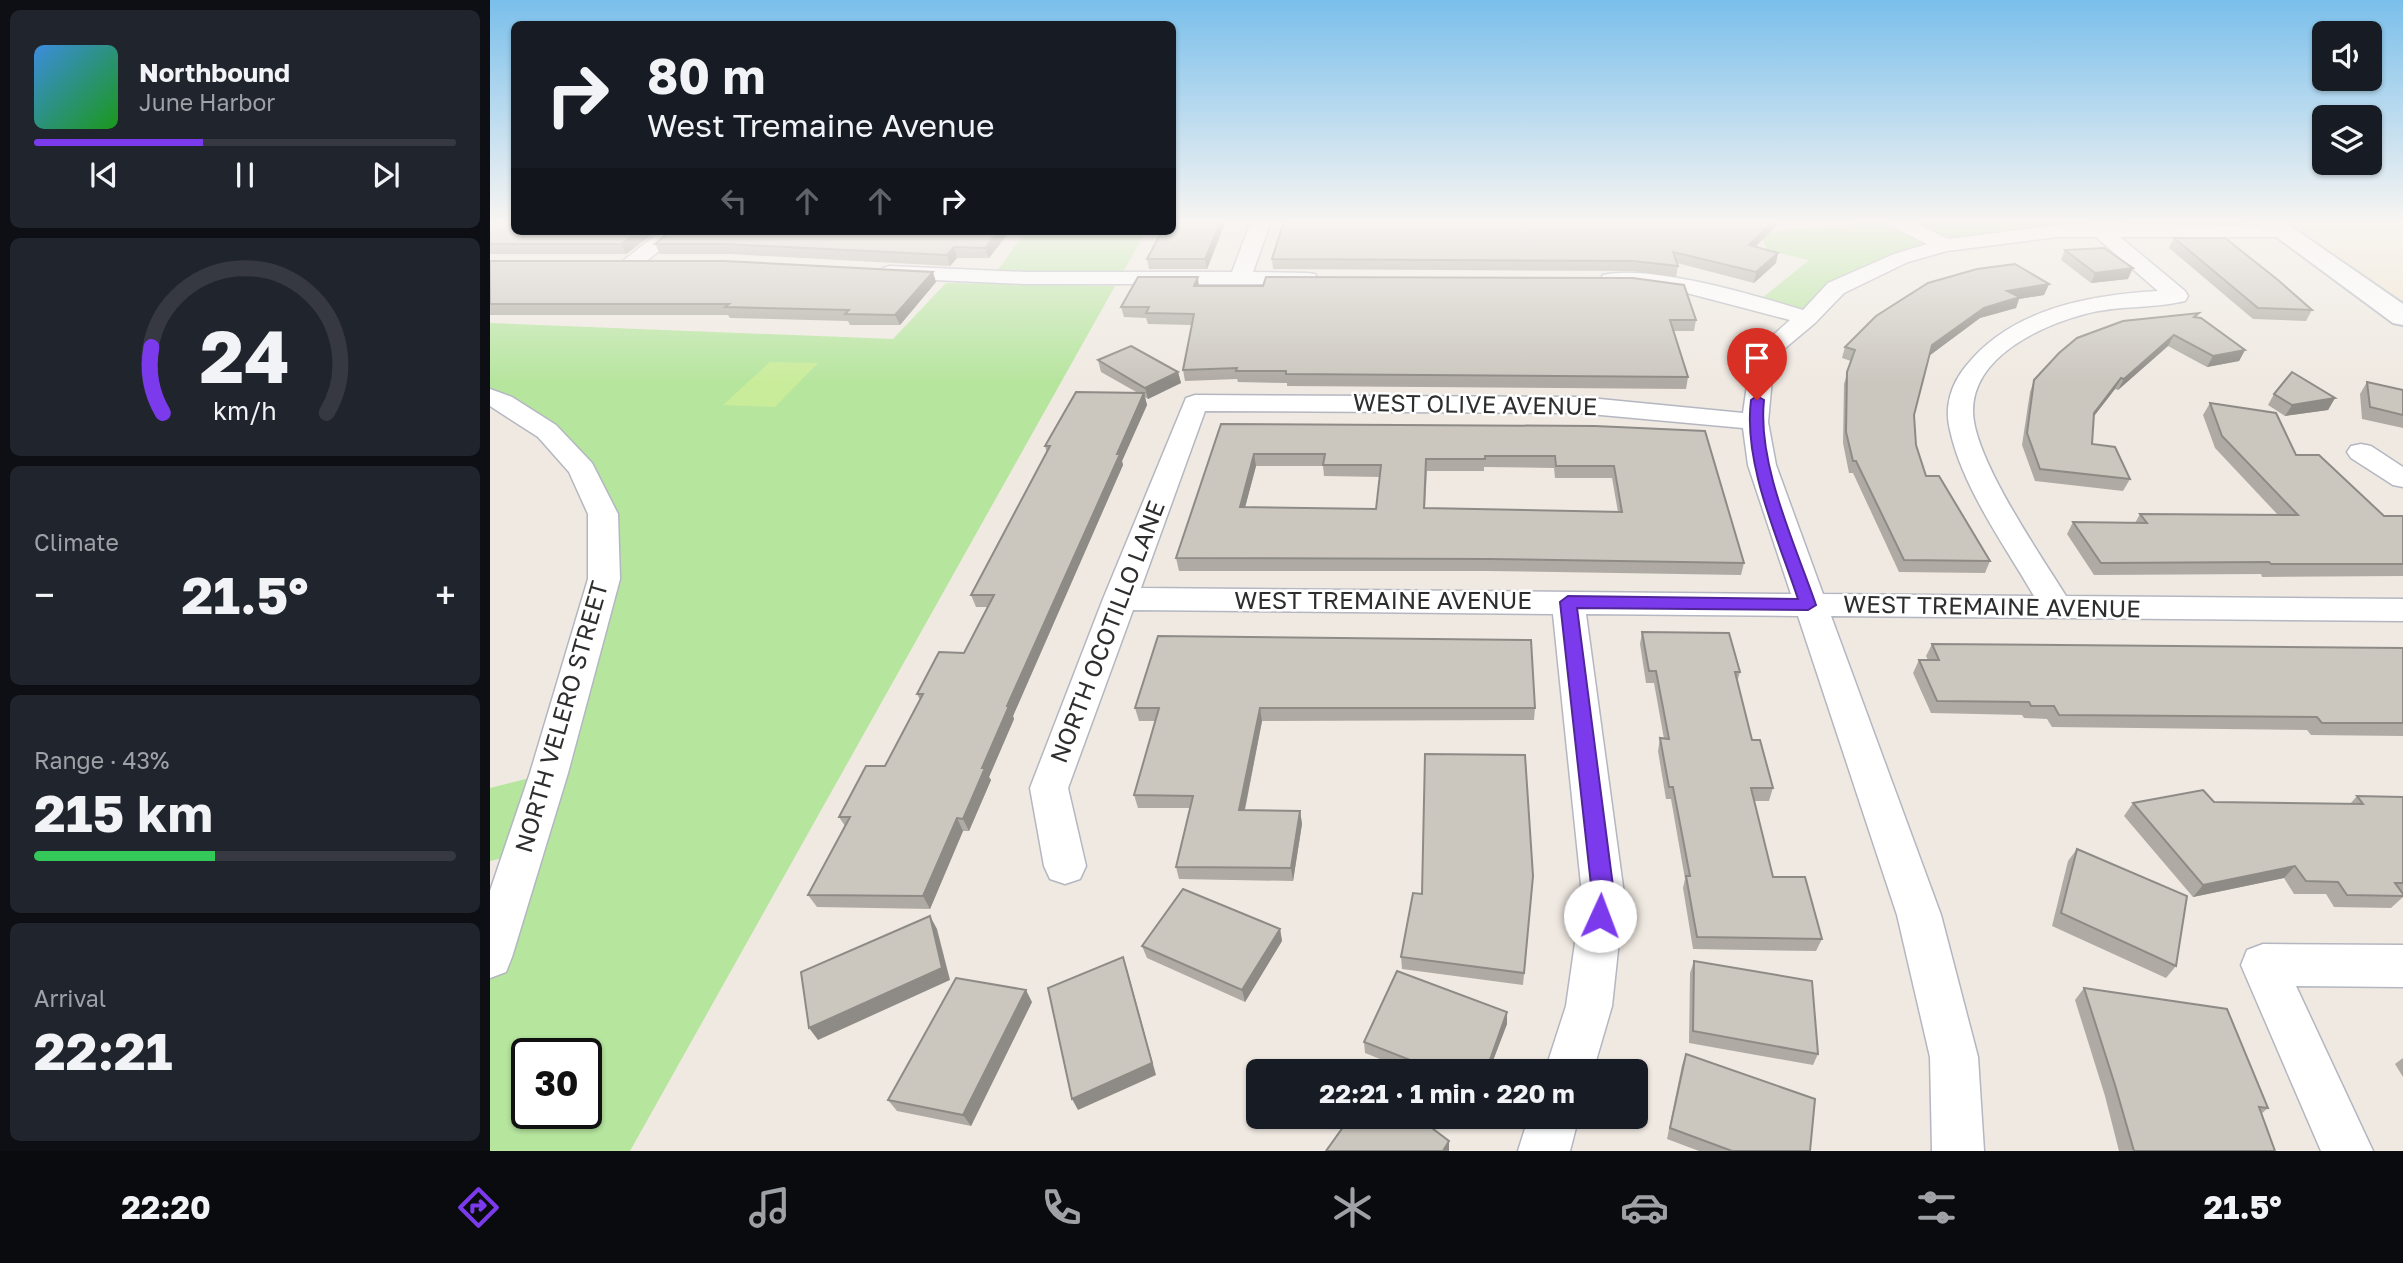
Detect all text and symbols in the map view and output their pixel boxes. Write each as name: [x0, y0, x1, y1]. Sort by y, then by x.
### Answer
map controls: [2312, 21, 2382, 175]
button: sound: [2312, 21, 2382, 91]
text: 80 m: [647, 46, 765, 105]
icon: right: [532, 49, 623, 140]
text: Northbound: [139, 57, 290, 88]
text: June Harbor: [139, 88, 275, 116]
button: layers: [2312, 105, 2382, 175]
text: West Tremaine Avenue: [647, 106, 995, 144]
icon: previous: [85, 156, 123, 194]
icon: pause: [226, 156, 264, 194]
icon: next: [367, 156, 405, 194]
icon: left: [715, 182, 753, 220]
icon: ahead: [788, 182, 826, 220]
icon: ahead: [861, 182, 899, 220]
icon: right: [934, 182, 972, 220]
text: 24: [200, 313, 290, 400]
pin: [1727, 328, 1787, 400]
icon: arrive: [1738, 339, 1776, 377]
street label: WEST OLIVE AVENUE: [1353, 387, 1597, 420]
text: km/h: [213, 395, 277, 426]
street label: NORTH OCOTILLO LANE: [1043, 496, 1170, 767]
text: Climate: [34, 528, 119, 556]
text: 21.5°: [181, 563, 309, 625]
text: −: [34, 572, 55, 617]
text: +: [435, 572, 456, 617]
street label: NORTH VELERO STREET: [508, 577, 613, 856]
street label: WEST TREMAINE AVENUE: [1234, 585, 1532, 614]
street label: WEST TREMAINE AVENUE: [1843, 588, 2141, 623]
text: Range · 43%: [34, 746, 169, 774]
text: 215 km: [34, 781, 213, 843]
position arrow: [1563, 879, 1637, 953]
text: Arrival: [34, 984, 106, 1012]
text: 22:21: [34, 1019, 173, 1081]
speed limit sign: 30: [511, 1038, 602, 1129]
text: 22:21 · 1 min · 220 m: [1319, 1078, 1575, 1109]
icon: directions: [454, 1183, 503, 1232]
icon: music: [745, 1183, 794, 1232]
icon: phone: [1037, 1183, 1086, 1232]
icon: climate: [1328, 1183, 1377, 1232]
icon: car: [1620, 1183, 1669, 1232]
icon: filters: [1912, 1183, 1961, 1232]
text: 22:20: [121, 1188, 211, 1226]
text: 21.5°: [2203, 1188, 2282, 1226]

